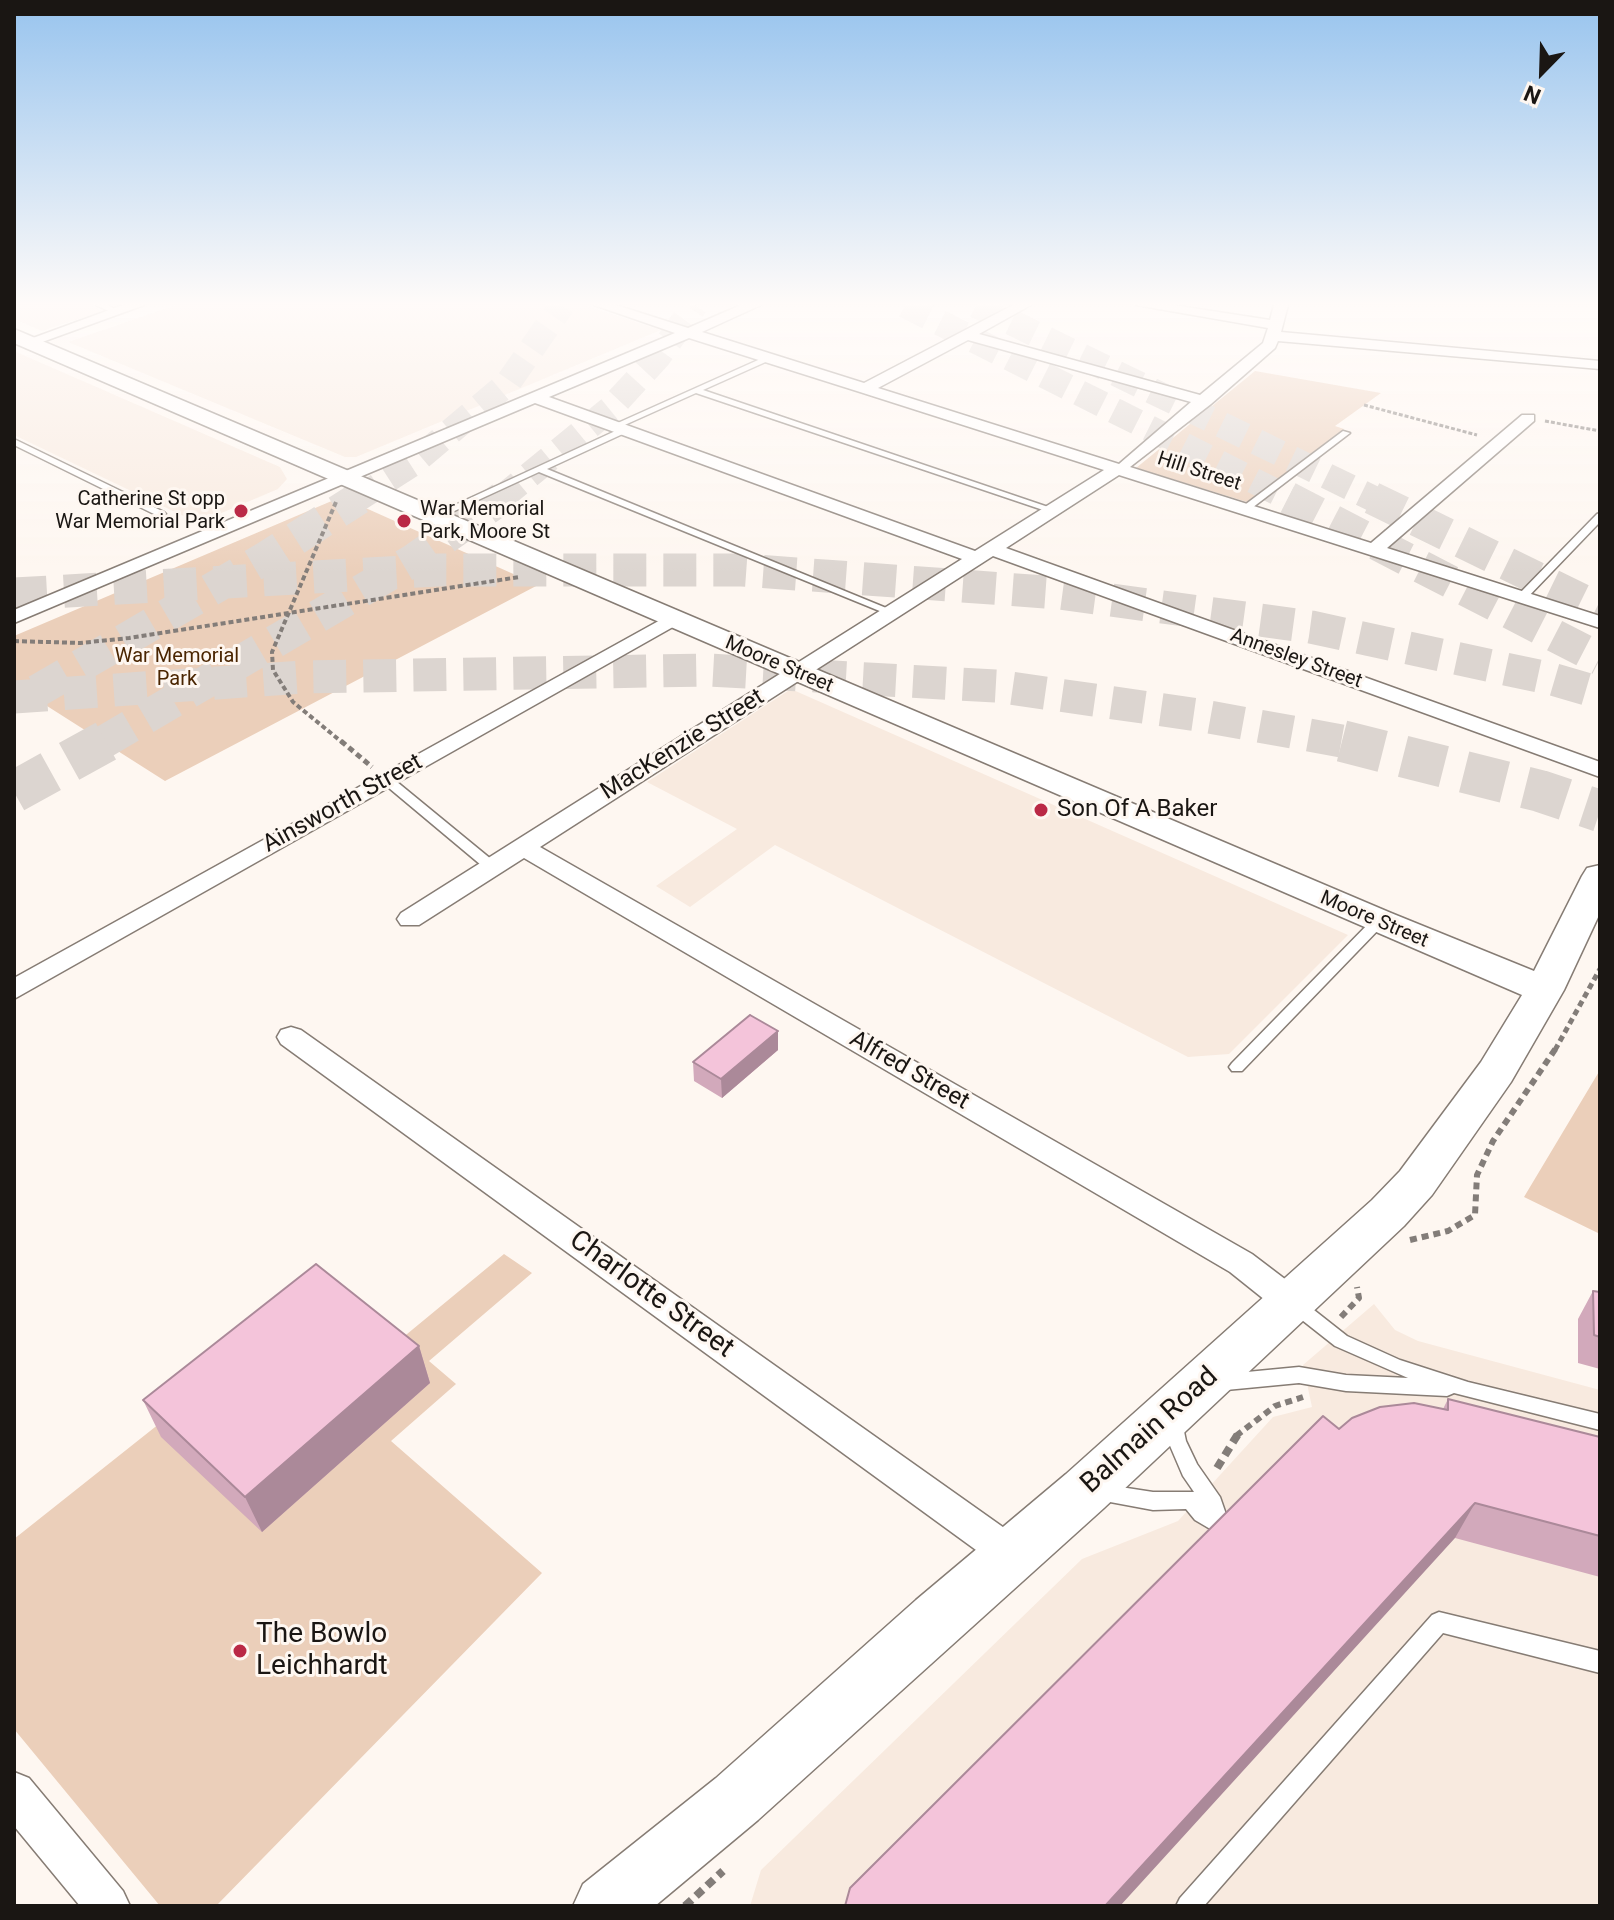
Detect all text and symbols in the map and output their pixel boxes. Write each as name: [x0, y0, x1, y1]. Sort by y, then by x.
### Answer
north arrow: [1502, 32, 1582, 112]
text: N: [1520, 80, 1544, 109]
street label: Hill Street: [1154, 447, 1244, 497]
place label: Catherine St opp War Memorial Park: [55, 488, 225, 535]
place label: War Memorial Park, Moore St: [420, 498, 550, 545]
marker: Catherine St opp War Memorial Park: [232, 502, 250, 520]
marker: War Memorial Park, Moore St: [395, 512, 413, 530]
street label: Annesley Street: [1227, 624, 1365, 694]
street label: Moore Street: [721, 631, 837, 699]
park label: War Memorial Park: [115, 645, 239, 692]
street label: MacKenzie Street: [596, 683, 770, 807]
street label: Ainsworth Street: [258, 748, 428, 860]
place label: Son Of A Baker: [1057, 796, 1217, 824]
marker: Son Of A Baker: [1032, 801, 1050, 819]
street label: Moore Street: [1316, 886, 1432, 954]
street label: Alfred Street: [844, 1025, 974, 1117]
street label: Charlotte Street: [562, 1224, 740, 1366]
street label: Balmain Road: [1075, 1361, 1225, 1501]
place label: The Bowlo Leichhardt: [256, 1618, 388, 1684]
marker: The Bowlo Leichhardt: [231, 1642, 249, 1660]

